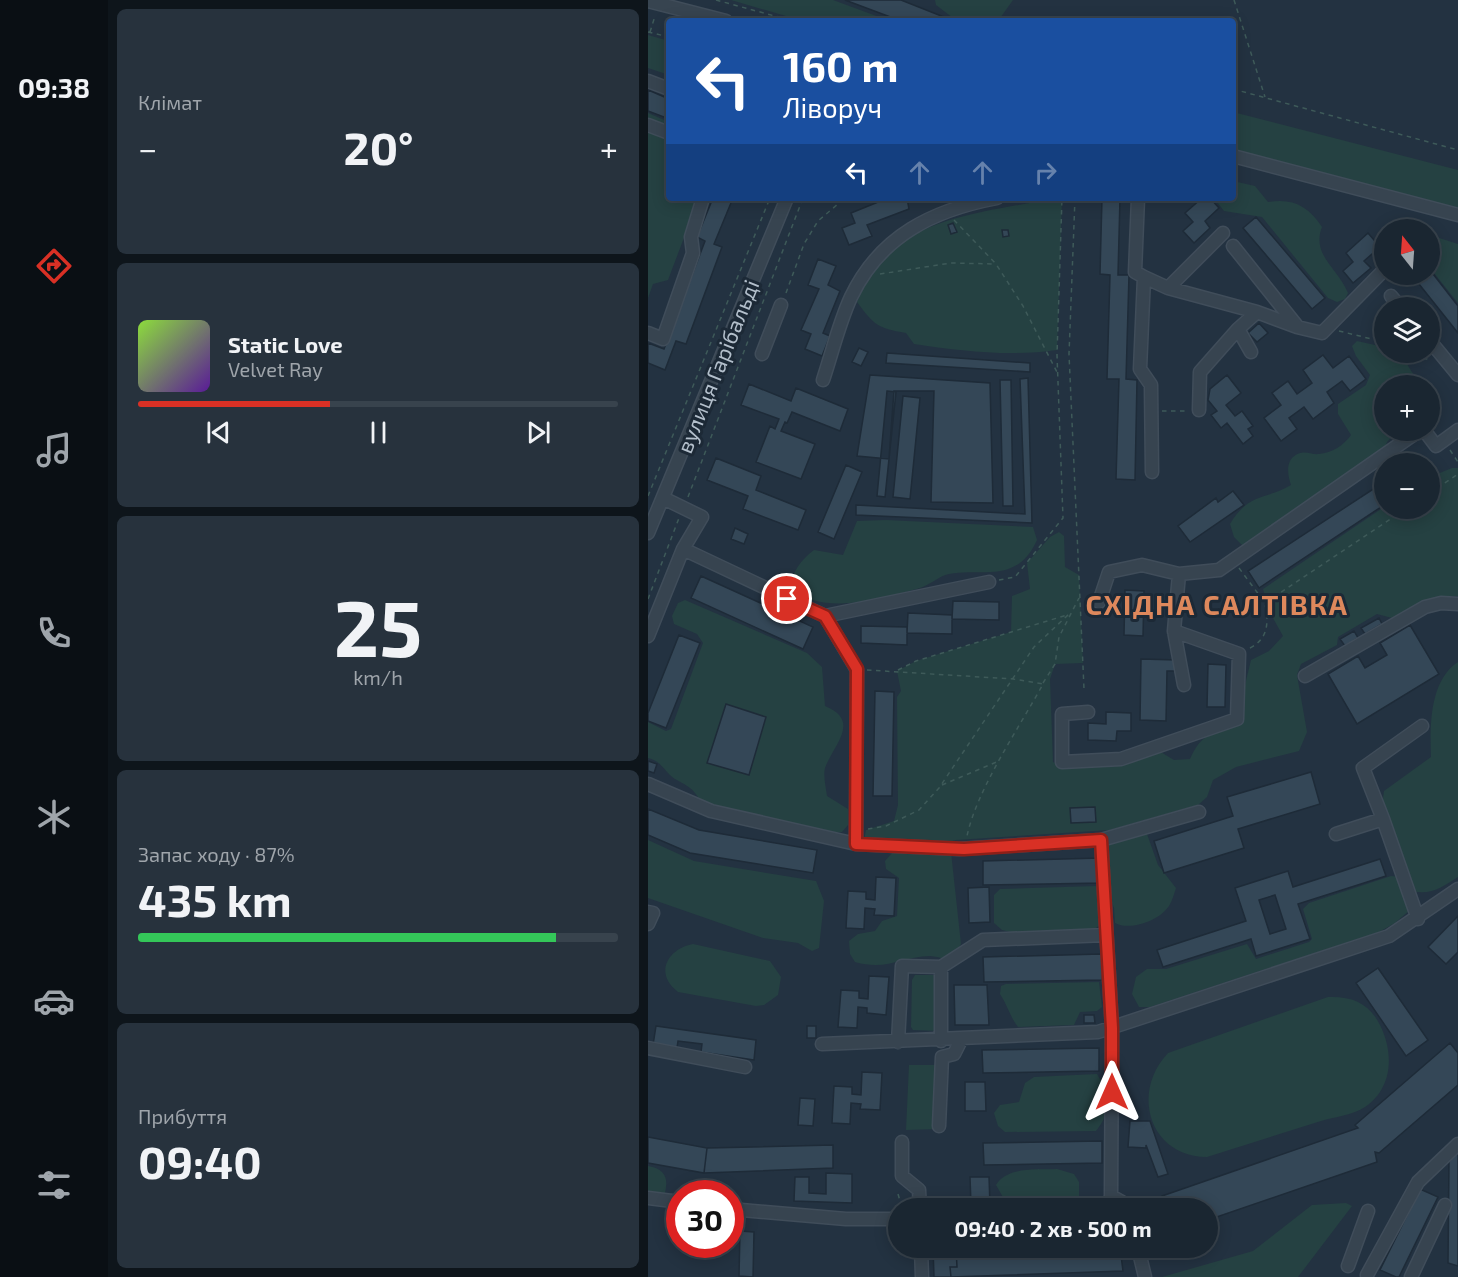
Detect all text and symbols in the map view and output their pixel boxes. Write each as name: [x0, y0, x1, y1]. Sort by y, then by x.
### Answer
text: 160 m: [783, 40, 899, 90]
icon: left: [684, 42, 762, 120]
text: 09:38: [18, 71, 90, 103]
text: Клімат: [138, 90, 202, 114]
text: Ліворуч: [783, 91, 882, 123]
text: 20°: [344, 120, 414, 174]
text: −: [138, 128, 157, 168]
text: +: [600, 128, 618, 168]
icon: left: [840, 156, 873, 189]
icon: ahead: [903, 156, 936, 189]
icon: ahead: [966, 156, 999, 189]
icon: right: [1029, 156, 1062, 189]
north arrow: [1374, 219, 1440, 285]
map controls: [1374, 219, 1440, 519]
icon: directions: [33, 245, 75, 287]
street label: вулиця Гарібальді: [670, 276, 765, 457]
button: layers: [1374, 297, 1440, 363]
text: Static Love: [228, 331, 343, 357]
text: Velvet Ray: [228, 357, 323, 381]
button: +: [1374, 375, 1440, 441]
icon: previous: [202, 416, 235, 449]
icon: pause: [362, 416, 395, 449]
icon: next: [522, 416, 555, 449]
icon: music: [33, 429, 75, 471]
button: −: [1374, 453, 1440, 519]
pin: [761, 573, 812, 624]
text: 25: [334, 579, 422, 673]
icon: arrive: [770, 582, 803, 615]
district label: СХІДНА САЛТІВКА: [1086, 587, 1348, 621]
icon: phone: [33, 612, 75, 654]
text: km/h: [353, 665, 403, 689]
icon: climate: [33, 796, 75, 838]
text: Запас ходу · 87%: [138, 842, 295, 866]
text: 435 km: [138, 872, 292, 926]
icon: car: [33, 980, 75, 1022]
position arrow: [1080, 1060, 1144, 1124]
text: Прибуття: [138, 1104, 227, 1128]
text: 09:40: [138, 1134, 262, 1188]
icon: filters: [33, 1164, 75, 1206]
speed limit sign: 30: [666, 1180, 744, 1258]
text: 09:40 · 2 хв · 500 m: [954, 1215, 1152, 1241]

